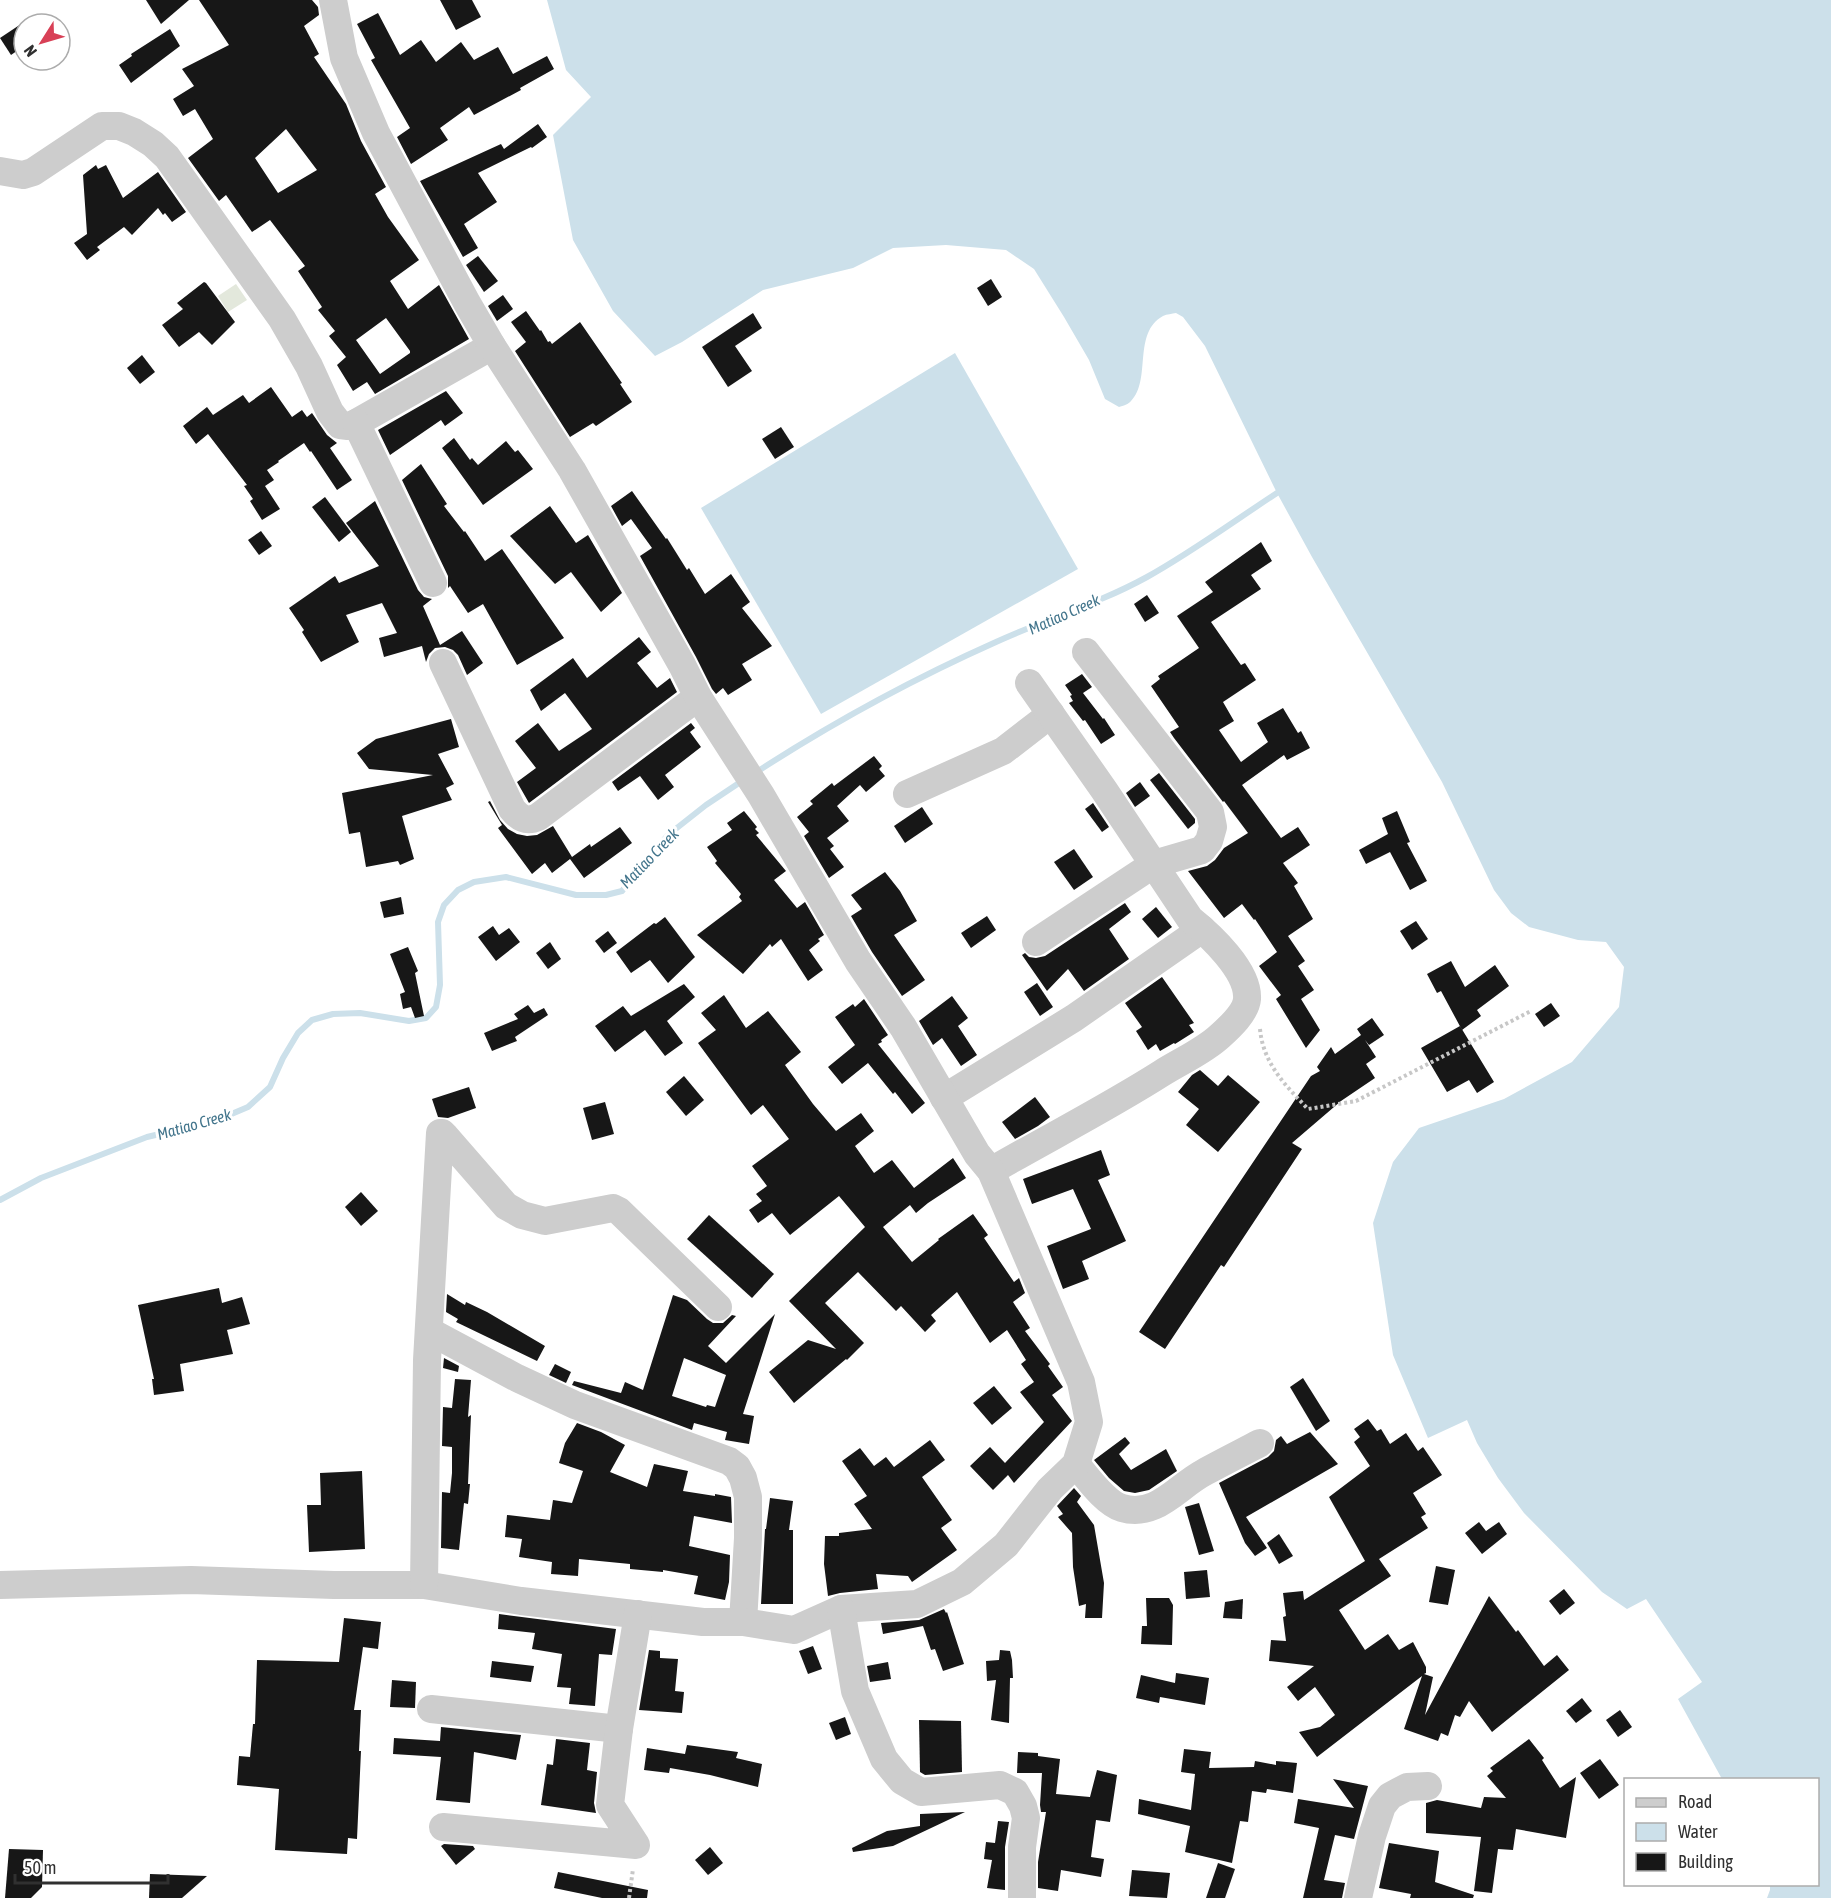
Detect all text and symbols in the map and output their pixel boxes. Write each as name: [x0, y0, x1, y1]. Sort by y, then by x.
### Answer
north arrow: [12, 12, 72, 72]
text: N: [20, 42, 40, 60]
water label: Matiao Creek: [1025, 590, 1103, 638]
water label: Matiao Creek: [616, 824, 683, 892]
water label: Matiao Creek: [155, 1105, 234, 1143]
legend: [1624, 1778, 1819, 1886]
text: Road: [1678, 1791, 1712, 1812]
text: Water: [1678, 1821, 1718, 1842]
scale bar: [15, 1847, 168, 1885]
text: Building: [1678, 1851, 1733, 1872]
text: 50 m: [24, 1857, 56, 1878]

